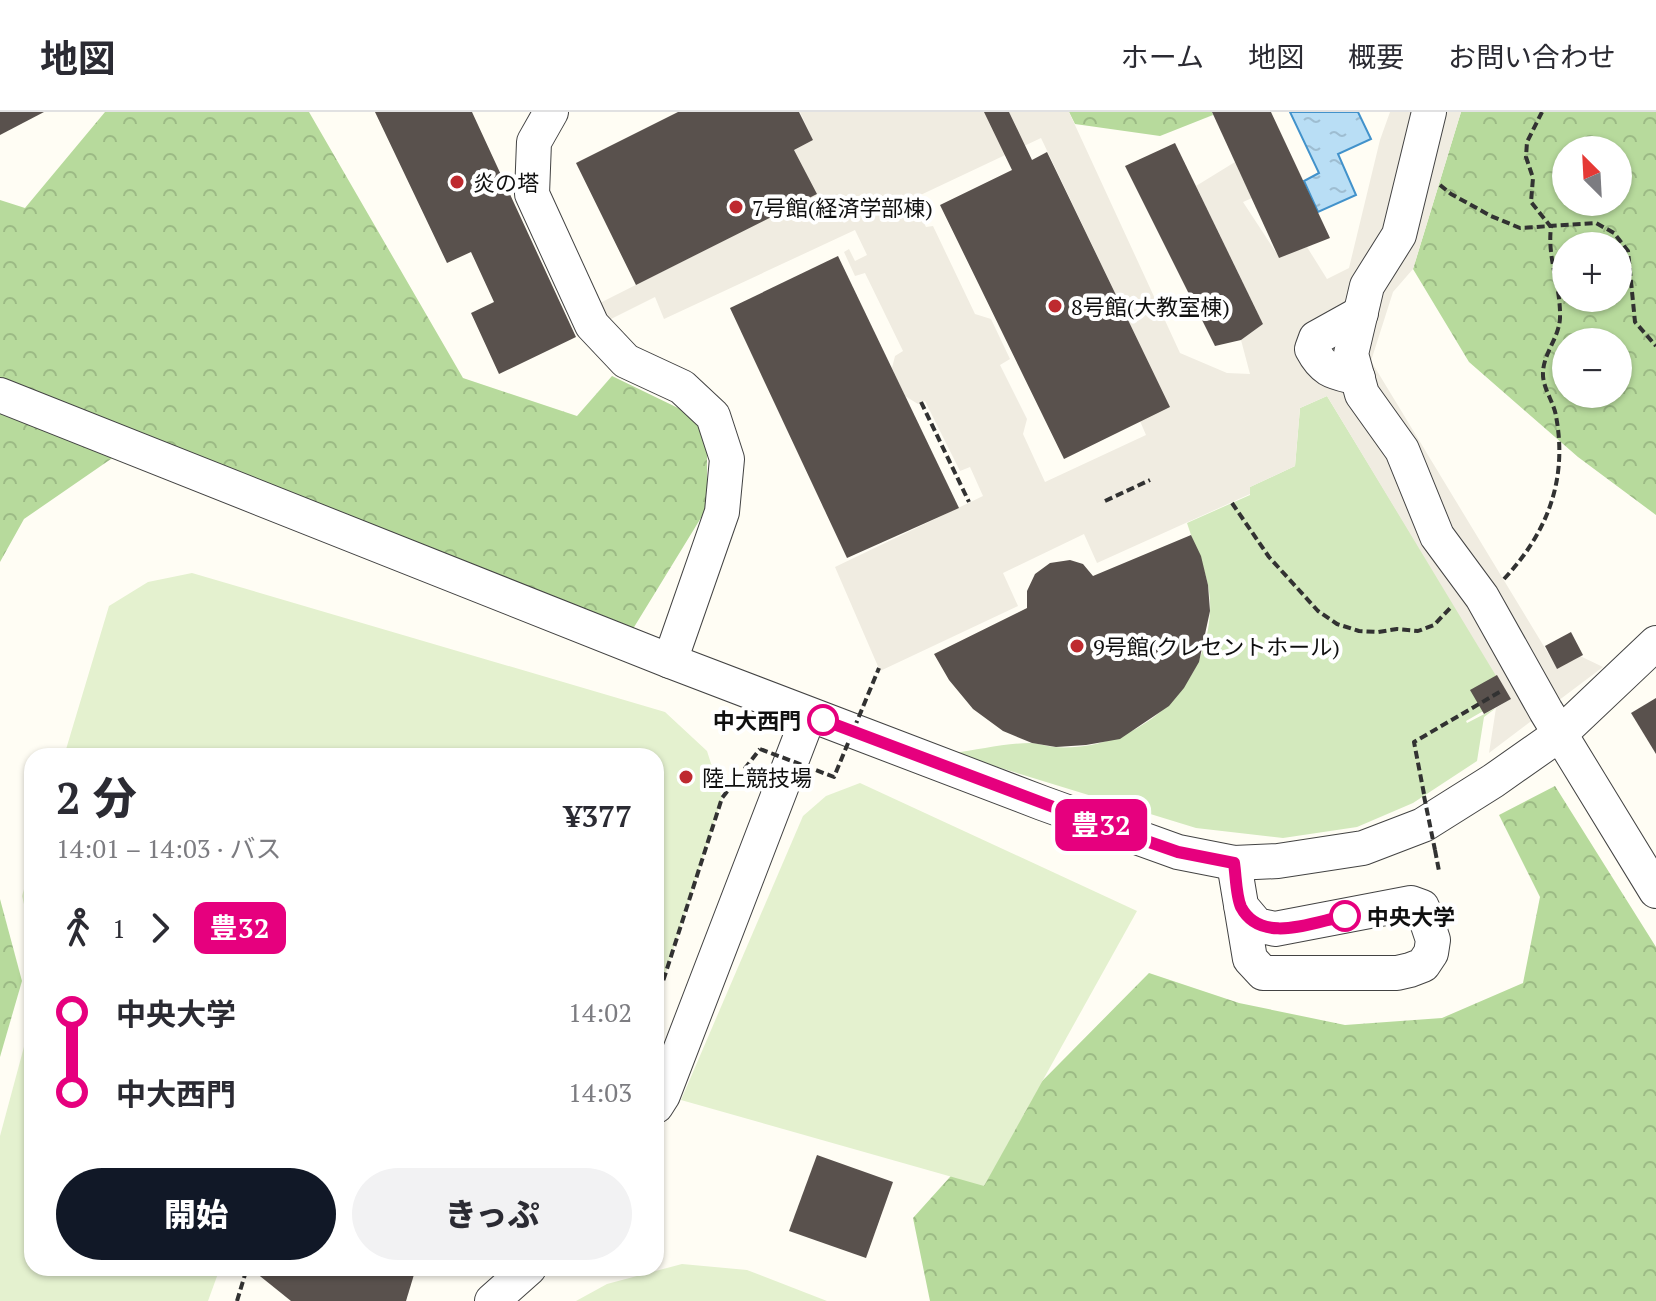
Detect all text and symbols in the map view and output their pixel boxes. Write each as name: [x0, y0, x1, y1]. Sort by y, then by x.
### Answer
text: 地図: [40, 33, 116, 83]
text: ホーム: [1121, 38, 1204, 75]
text: 地図: [1248, 38, 1304, 75]
text: 概要: [1348, 38, 1404, 75]
text: お問い合わせ: [1448, 38, 1616, 75]
north arrow: [1552, 136, 1632, 216]
map controls: [1552, 136, 1632, 408]
place label: 炎の塔: [473, 168, 539, 197]
marker: 炎の塔: [448, 173, 466, 191]
place label: 7号館(経済学部棟): [752, 193, 933, 222]
marker: 7号館(経済学部棟): [727, 198, 745, 216]
button: +: [1552, 232, 1632, 312]
place label: 8号館(大教室棟): [1071, 292, 1230, 321]
marker: 8号館(大教室棟): [1046, 297, 1064, 315]
button: −: [1552, 328, 1632, 408]
place label: 9号館(クレセントホール): [1093, 632, 1340, 661]
marker: 9号館(クレセントホール): [1068, 637, 1086, 655]
marker: 中大西門: [808, 705, 838, 735]
place label: 中大西門: [713, 706, 801, 735]
place label: 陸上競技場: [702, 763, 812, 792]
text: 2 分: [56, 768, 137, 827]
marker: 陸上競技場: [677, 768, 695, 786]
text: ¥377: [564, 796, 632, 836]
line badge: 豊32: [1055, 799, 1147, 851]
text: 豊32: [1071, 806, 1131, 843]
text: 14:01 – 14:03 · バス: [56, 831, 282, 865]
marker: 中央大学: [1330, 901, 1360, 931]
place label: 中央大学: [1367, 902, 1455, 931]
icon: walk: [56, 906, 100, 950]
icon: forward: [138, 906, 182, 950]
text: 豊32: [210, 909, 270, 946]
text: 1: [112, 911, 126, 945]
text: 中央大学: [116, 994, 236, 1034]
text: 14:02: [568, 995, 632, 1029]
text: 中大西門: [116, 1074, 236, 1114]
text: 14:03: [568, 1075, 632, 1109]
button: 開始: [56, 1168, 336, 1260]
button: きっぷ: [352, 1168, 632, 1260]

